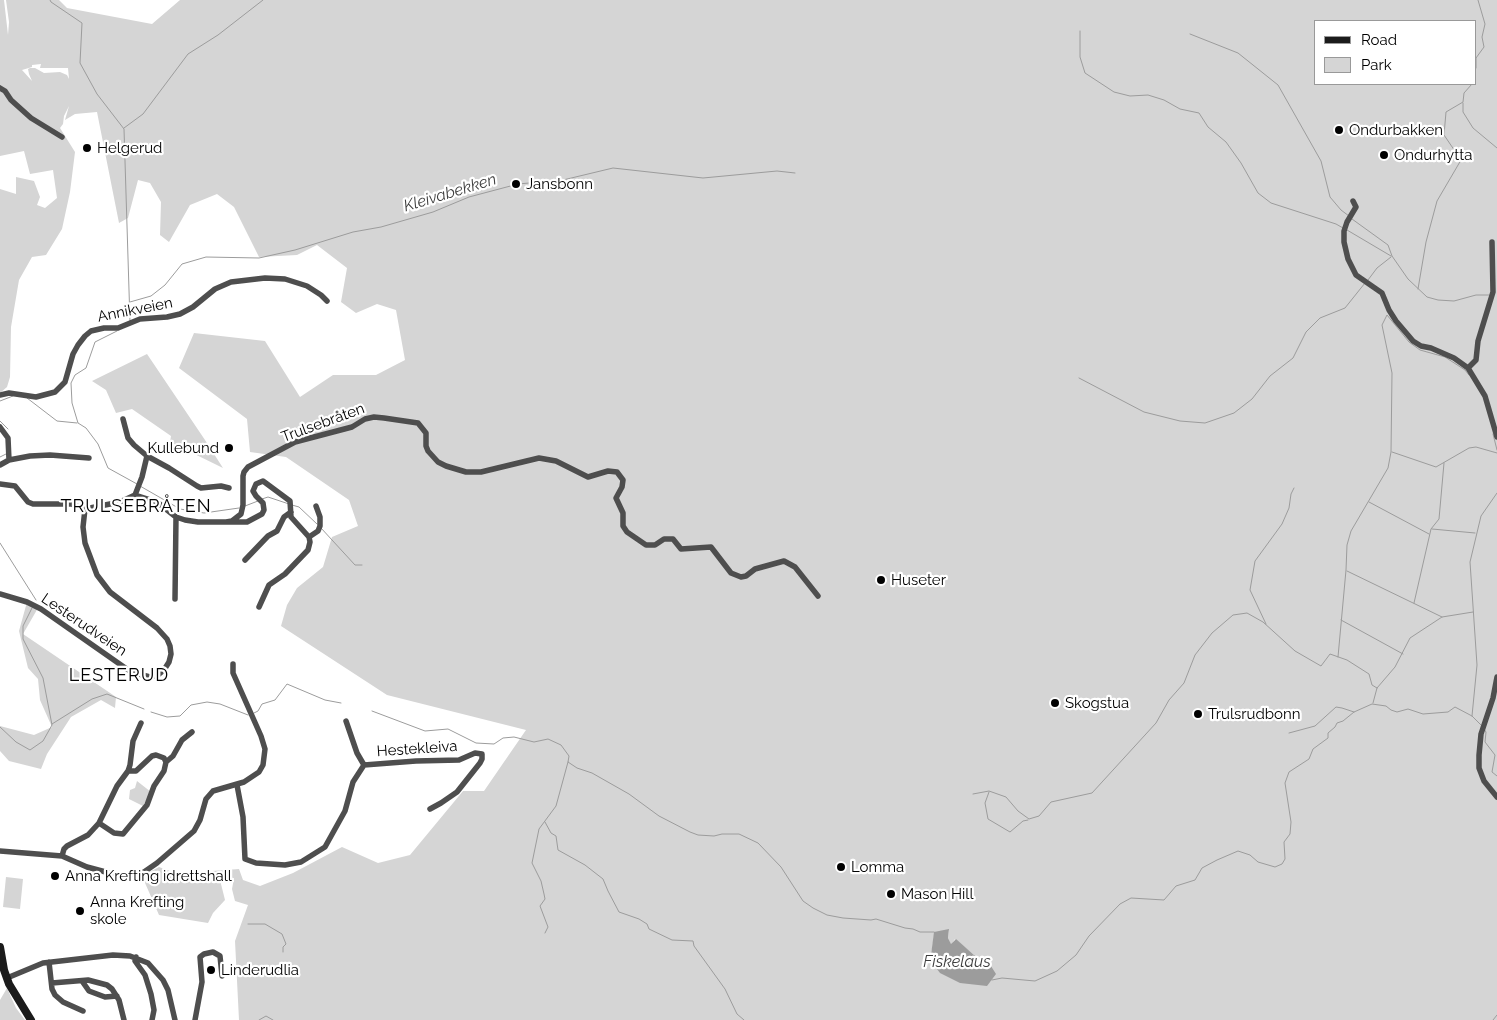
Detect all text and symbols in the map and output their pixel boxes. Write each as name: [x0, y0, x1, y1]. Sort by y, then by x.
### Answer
legend: [1314, 20, 1477, 85]
text: Road: [1361, 31, 1397, 49]
text: Park: [1361, 56, 1392, 74]
place label: Ondurbakken: [1349, 121, 1443, 139]
marker: Ondurbakken: [1333, 124, 1345, 136]
place label: Helgerud: [97, 139, 162, 157]
marker: Helgerud: [81, 142, 93, 154]
place label: Ondurhytta: [1394, 146, 1472, 164]
marker: Ondurhytta: [1378, 149, 1390, 161]
water label: Kleivabekken: [401, 170, 499, 216]
place label: Jansbonn: [526, 175, 593, 193]
marker: Jansbonn: [510, 178, 522, 190]
street label: Annikveien: [96, 294, 174, 326]
street label: Trulsebråten: [279, 400, 367, 446]
place label: Kullebund: [148, 439, 219, 457]
marker: Kullebund: [223, 442, 235, 454]
district label: TRULSEBRÅTEN: [59, 496, 213, 518]
place label: Huseter: [891, 571, 946, 589]
marker: Huseter: [875, 574, 887, 586]
street label: Lesterudveien: [38, 590, 130, 660]
district label: LESTERUD: [68, 665, 170, 687]
place label: Skogstua: [1065, 694, 1129, 712]
marker: Skogstua: [1049, 697, 1061, 709]
place label: Trulsrudbonn: [1208, 705, 1300, 723]
marker: Trulsrudbonn: [1192, 708, 1204, 720]
street label: Hestekleiva: [376, 737, 458, 761]
place label: Lomma: [851, 858, 904, 876]
marker: Lomma: [835, 861, 847, 873]
place label: Anna Krefting idrettshall: [65, 867, 232, 885]
marker: Anna Krefting idrettshall: [49, 870, 61, 882]
place label: Mason Hill: [901, 885, 973, 903]
marker: Mason Hill: [885, 888, 897, 900]
place label: Anna Krefting skole: [90, 893, 184, 928]
marker: Anna Krefting skole: [74, 905, 86, 917]
water label: Fiskelaus: [923, 952, 991, 972]
place label: Linderudlia: [221, 961, 299, 979]
marker: Linderudlia: [205, 964, 217, 976]

